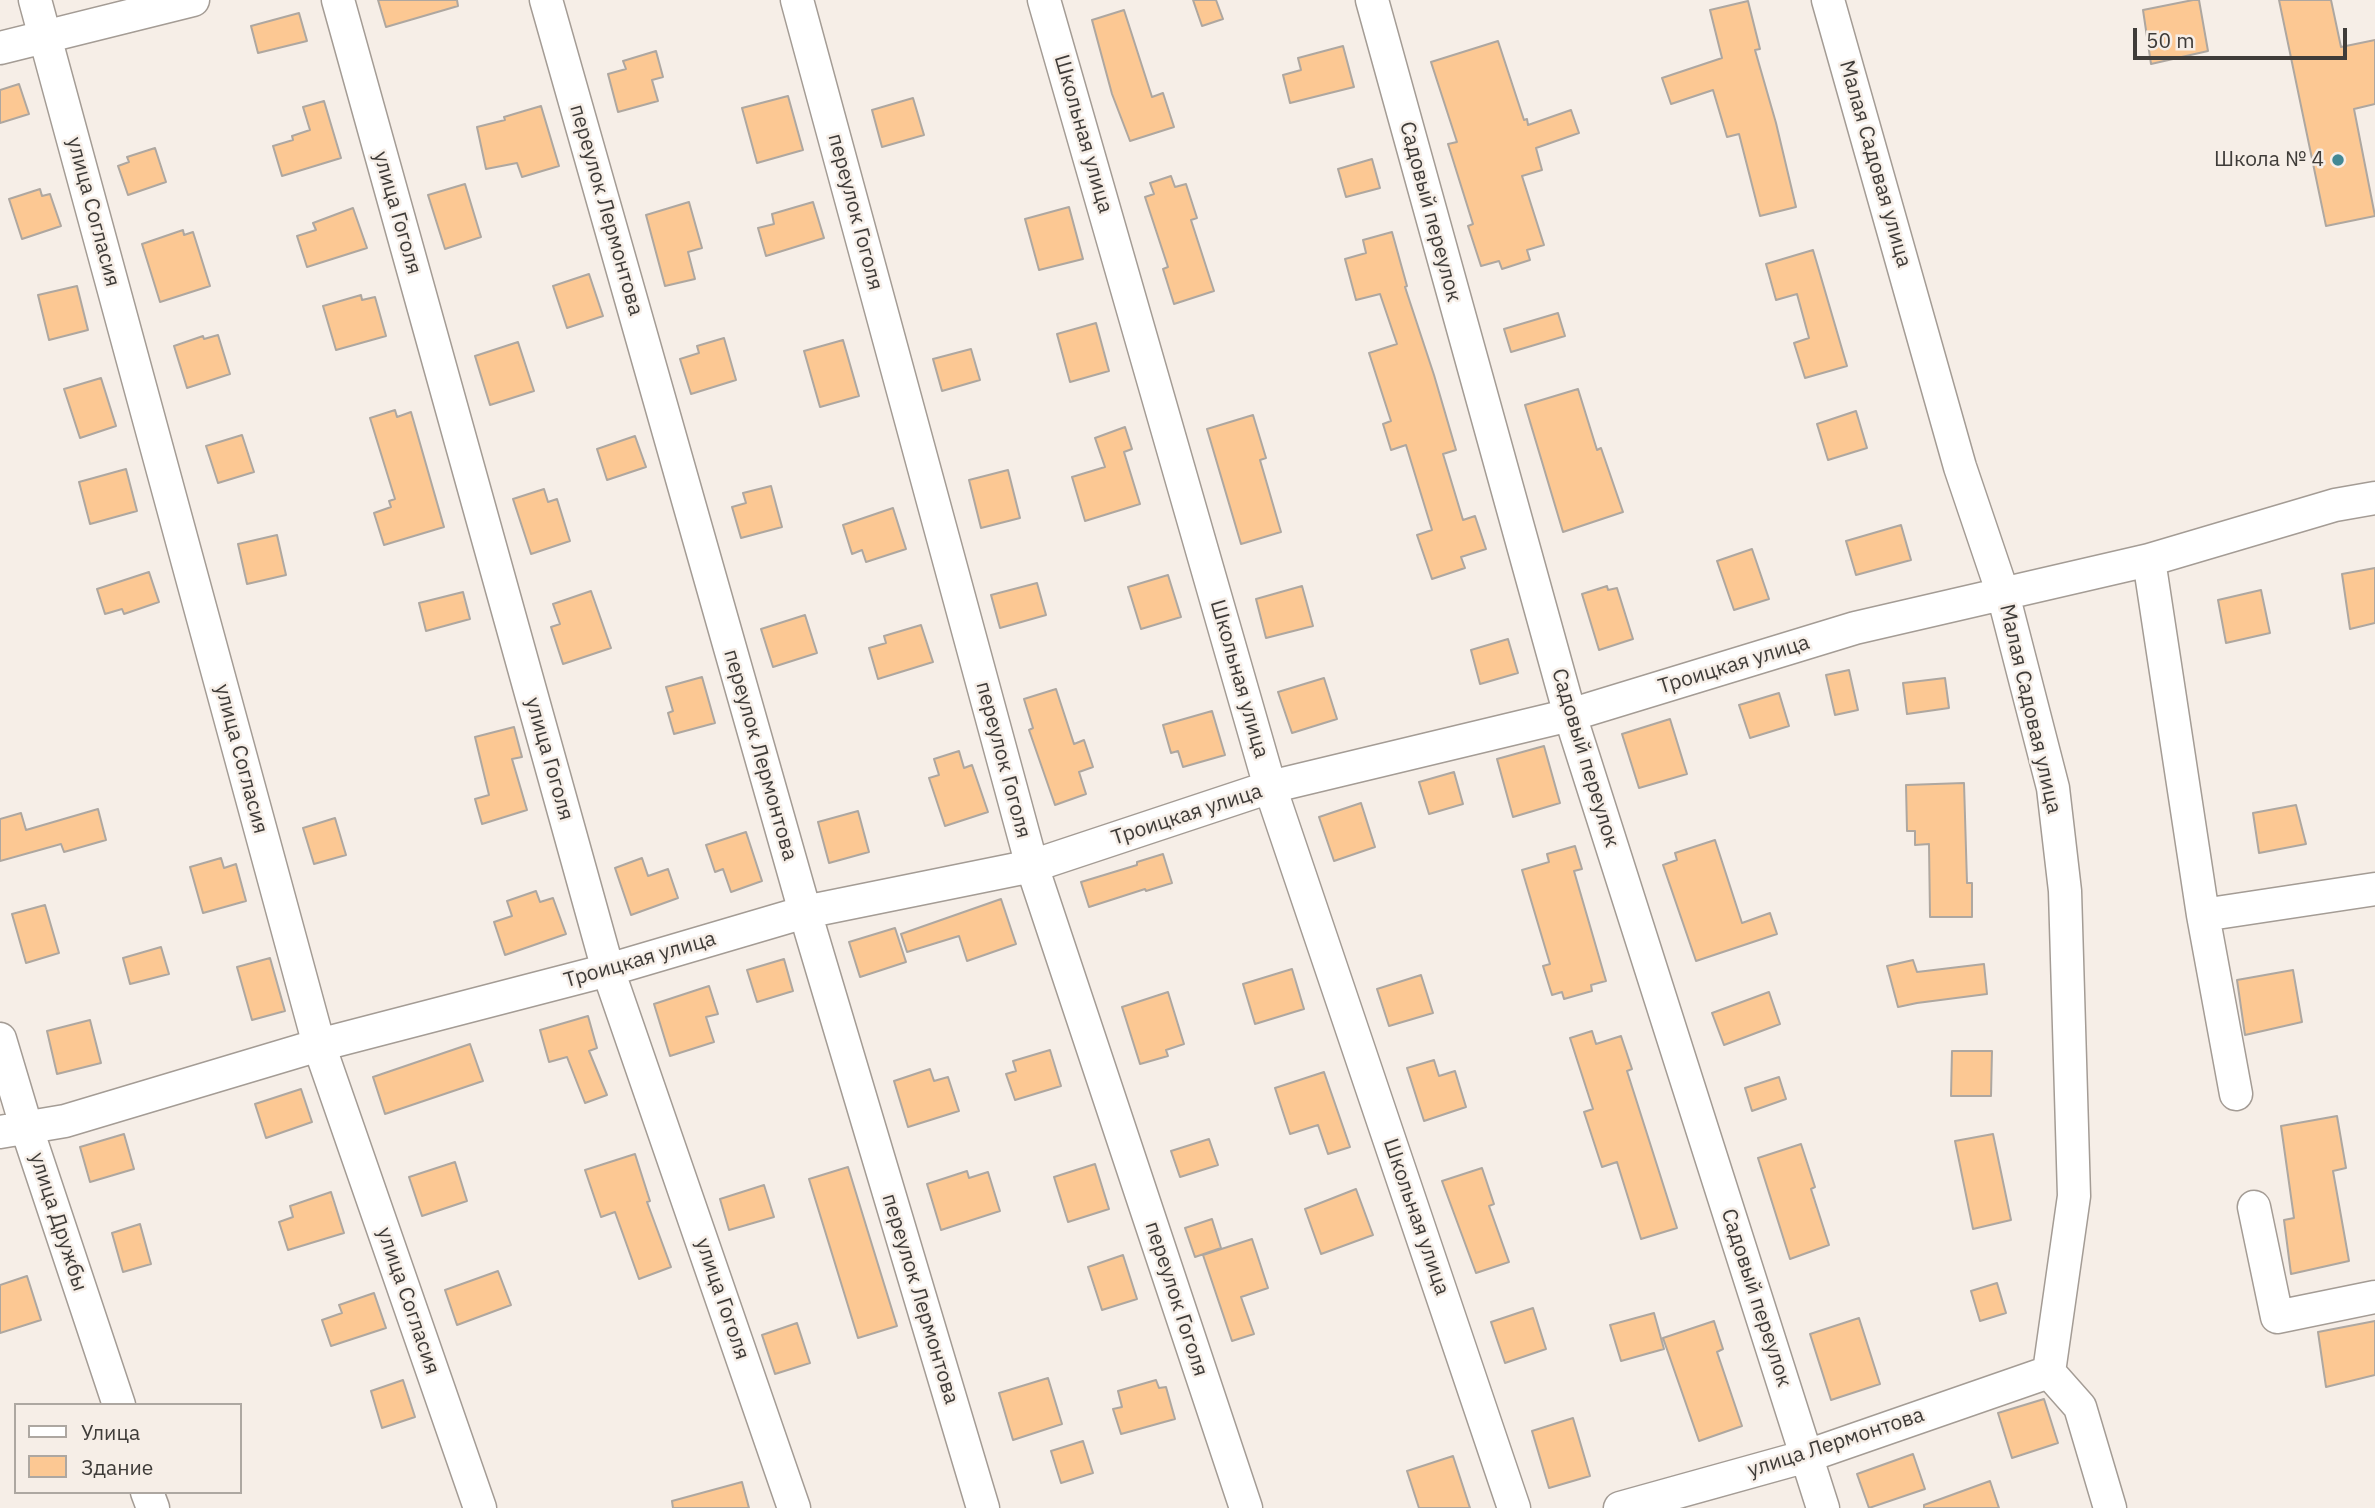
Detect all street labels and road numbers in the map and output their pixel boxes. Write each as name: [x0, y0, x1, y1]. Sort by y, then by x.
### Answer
street label: Школьная улица: [1048, 52, 1118, 216]
street label: Малая Садовая улица: [1833, 58, 1917, 270]
street label: переулок Лермонтова: [564, 102, 648, 318]
street label: Садовый переулок: [1394, 119, 1466, 305]
street label: переулок Гоголя: [822, 131, 888, 293]
street label: улица Согласия: [61, 135, 125, 289]
street label: улица Гоголя: [367, 149, 427, 277]
street label: Школьная улица: [1204, 597, 1274, 761]
street label: Малая Садовая улица: [1994, 602, 2066, 816]
street label: Троицкая улица: [1655, 630, 1813, 700]
street label: переулок Лермонтова: [718, 647, 802, 863]
street label: Садовый переулок: [1546, 666, 1624, 850]
street label: переулок Гоголя: [970, 679, 1036, 841]
street label: улица Согласия: [209, 682, 273, 836]
street label: улица Гоголя: [519, 695, 579, 823]
street label: Троицкая улица: [1109, 779, 1265, 851]
street label: Троицкая улица: [561, 926, 719, 994]
street label: Школьная улица: [1377, 1136, 1455, 1298]
street label: улица Дружбы: [24, 1150, 92, 1294]
street label: переулок Лермонтова: [876, 1191, 964, 1407]
street label: Садовый переулок: [1715, 1206, 1797, 1390]
street label: переулок Гоголя: [1139, 1219, 1213, 1379]
street label: улица Согласия: [371, 1224, 445, 1378]
street label: улица Гоголя: [689, 1235, 755, 1363]
street label: улица Лермонтова: [1745, 1403, 1927, 1483]

